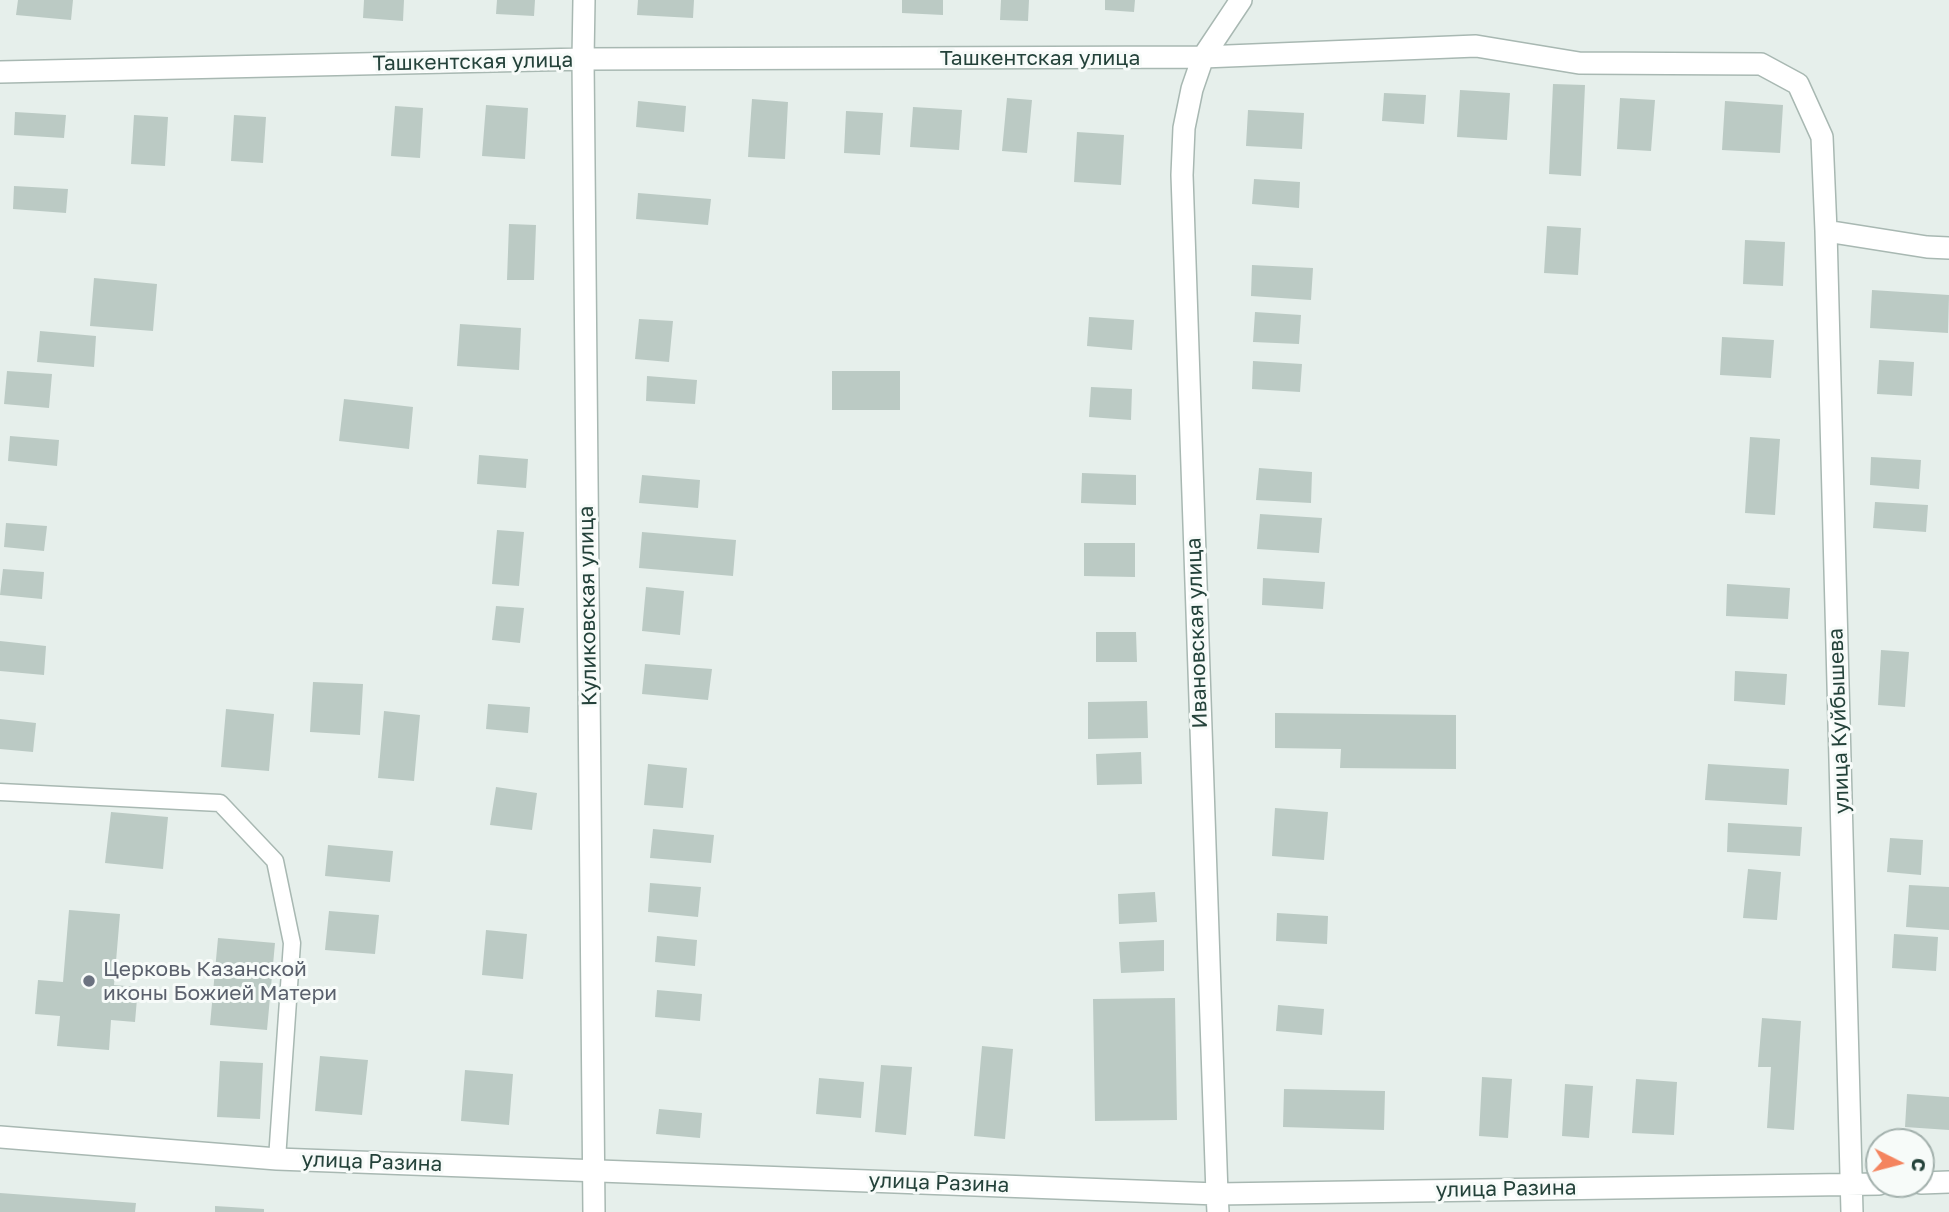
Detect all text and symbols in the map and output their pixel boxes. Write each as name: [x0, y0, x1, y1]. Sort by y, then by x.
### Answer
street label: Ташкентская улица: [940, 45, 1140, 71]
street label: Ташкентская улица: [372, 48, 574, 76]
street label: Куликовская улица: [574, 506, 602, 706]
street label: Ивановская улица: [1181, 537, 1213, 729]
street label: улица Куйбышева: [1823, 628, 1855, 814]
place label: Церковь Казанской иконы Божией Матери: [103, 956, 337, 1006]
marker: Церковь Казанской иконы Божией Матери: [81, 973, 97, 989]
north arrow: [1865, 1128, 1935, 1198]
street label: улица Разина: [301, 1147, 443, 1177]
text: С: [1907, 1157, 1932, 1173]
street label: улица Разина: [868, 1168, 1010, 1198]
street label: улица Разина: [1435, 1175, 1577, 1203]

